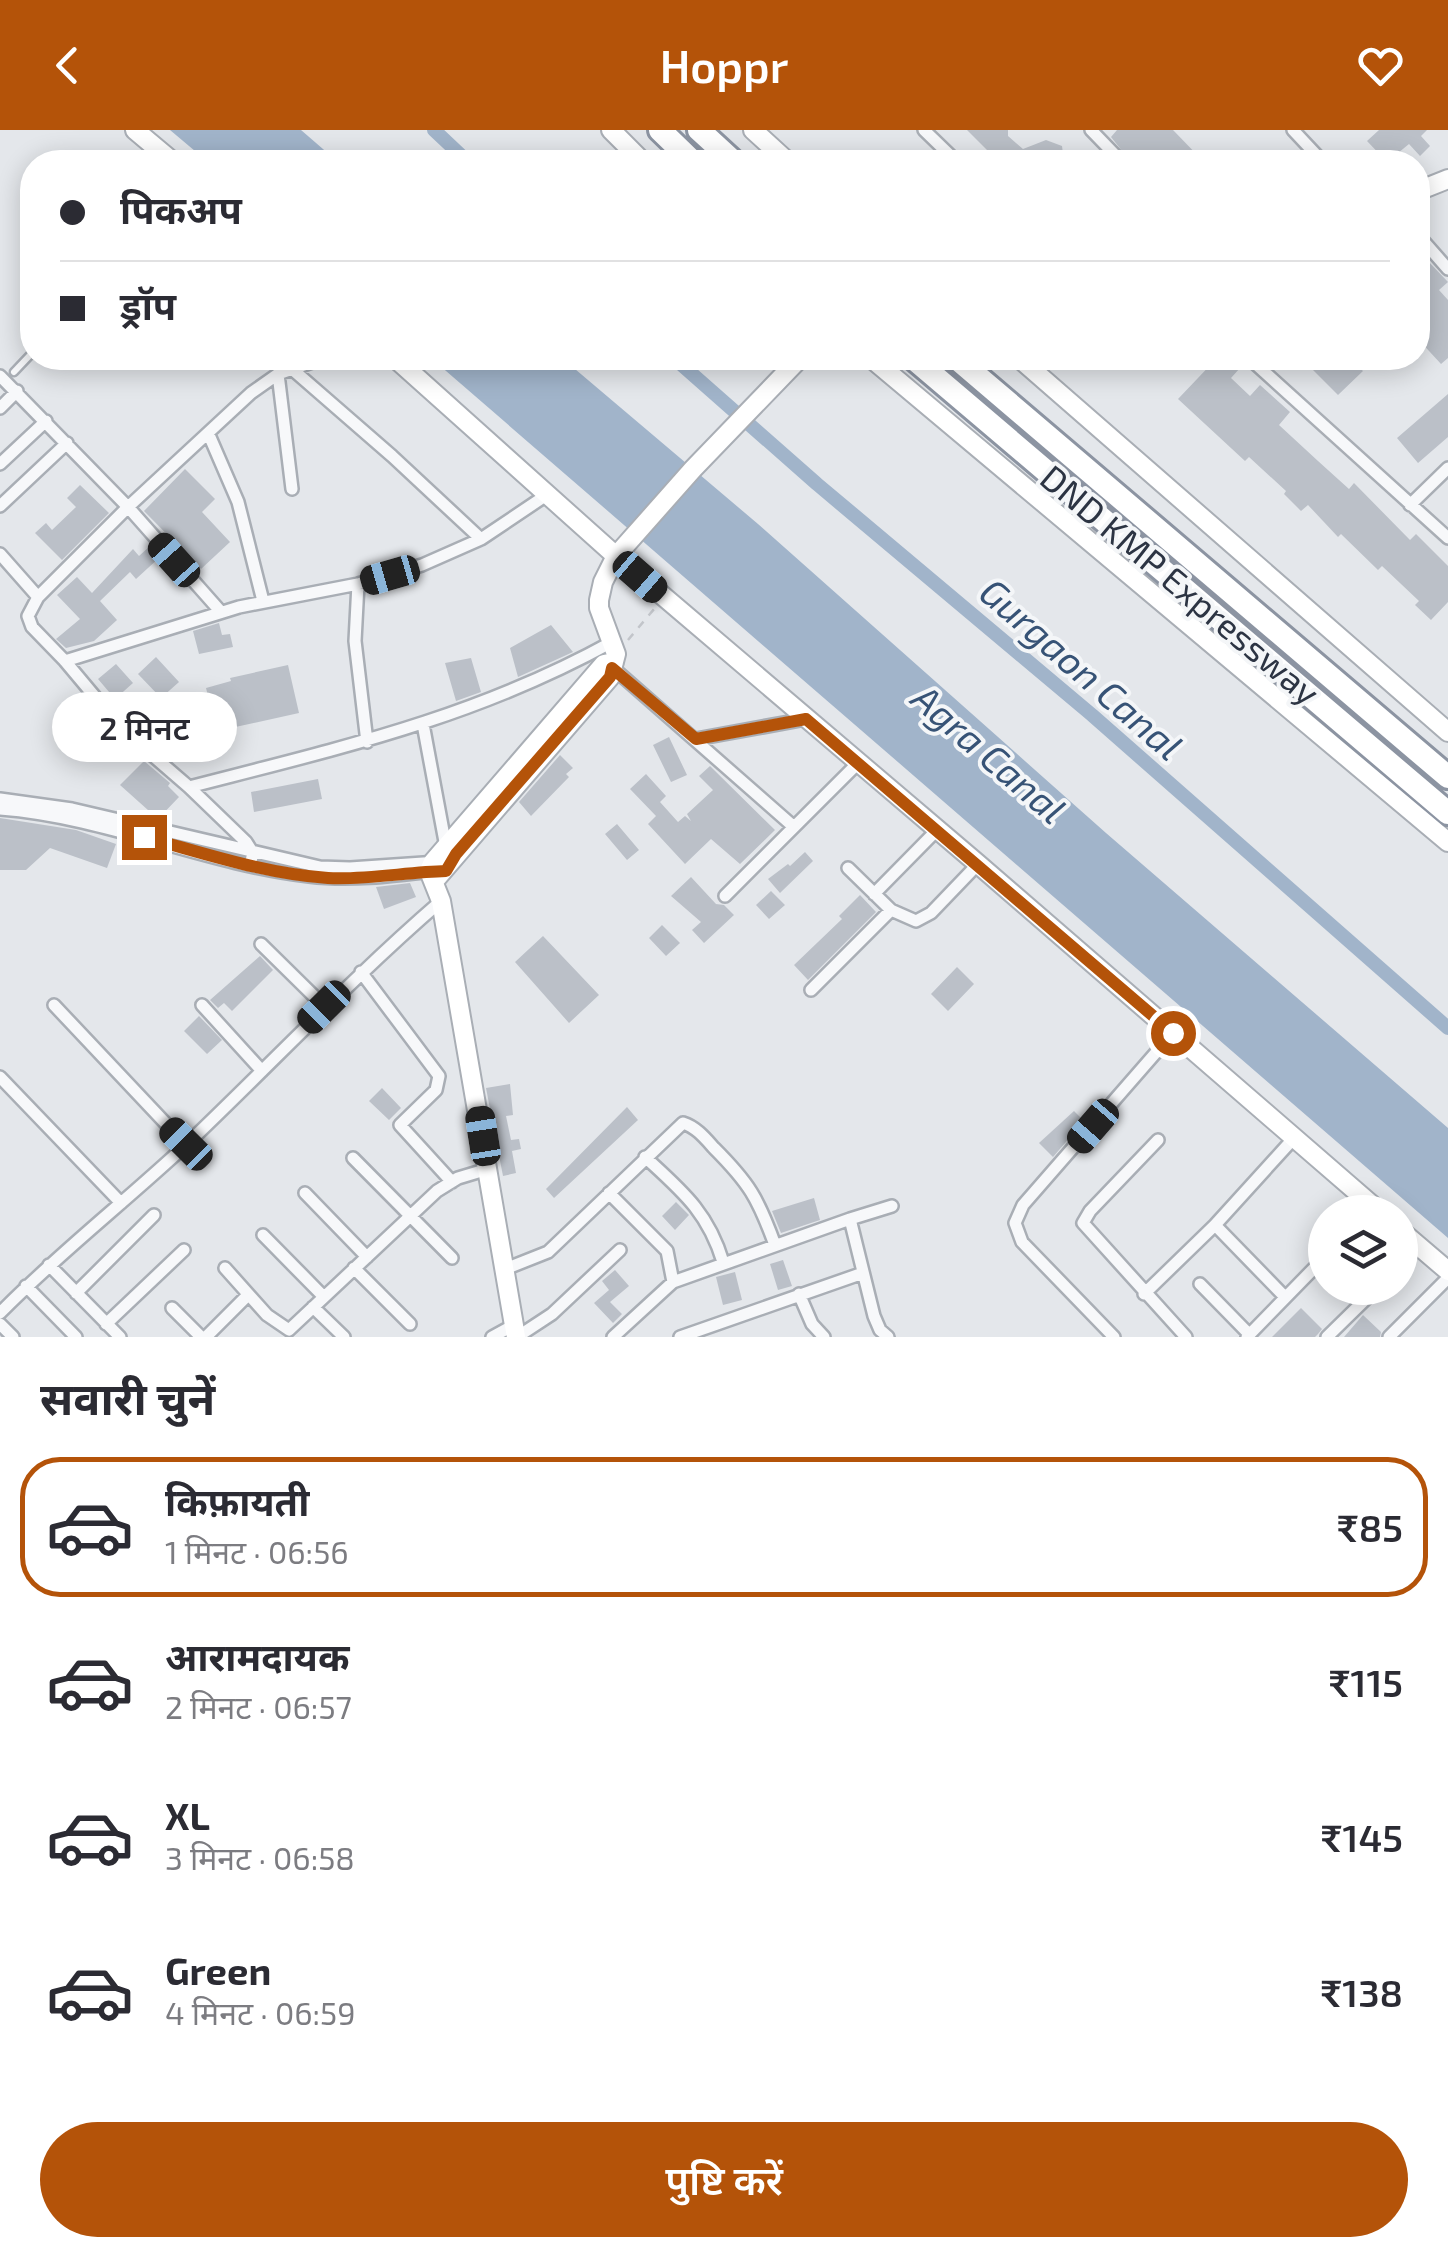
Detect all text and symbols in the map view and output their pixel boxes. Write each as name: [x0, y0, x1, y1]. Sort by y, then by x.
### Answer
icon: back: [40, 38, 95, 93]
text: Hoppr: [660, 38, 788, 92]
icon: heart: [1353, 38, 1408, 93]
text: पिकअप: [120, 186, 242, 232]
text: ड्रॉप: [120, 282, 176, 328]
street label: DND KMP Expressway: [1033, 455, 1329, 713]
car: [143, 528, 205, 592]
car: [608, 546, 672, 608]
car: [357, 552, 423, 598]
water label: Gurgaon Canal: [971, 567, 1193, 769]
water label: Agra Canal: [902, 673, 1076, 832]
callout: 2 मिनट: [52, 692, 236, 762]
text: 2 मिनट: [99, 708, 190, 746]
route end: [122, 815, 167, 860]
car: [292, 975, 356, 1039]
route start: [1151, 1011, 1196, 1056]
car: [1062, 1094, 1124, 1158]
car: [463, 1104, 503, 1168]
car: [154, 1112, 218, 1176]
map controls: [1308, 1195, 1418, 1305]
button: layers: [1308, 1195, 1418, 1305]
text: सवारी चुनें: [40, 1370, 215, 1424]
text: किफ़ायती: [165, 1478, 309, 1524]
icon: car: [45, 1482, 135, 1572]
text: ₹85: [1337, 1504, 1403, 1550]
text: 1 मिनट · 06:56: [165, 1532, 349, 1570]
text: आरामदायक: [165, 1633, 349, 1679]
icon: car: [45, 1637, 135, 1727]
text: ₹115: [1328, 1659, 1403, 1705]
text: 2 मिनट · 06:57: [165, 1687, 352, 1725]
icon: car: [45, 1792, 135, 1882]
text: XL: [165, 1792, 210, 1838]
text: ₹145: [1320, 1814, 1403, 1860]
text: 3 मिनट · 06:58: [165, 1838, 355, 1876]
icon: car: [45, 1947, 135, 2037]
text: Green: [165, 1947, 271, 1993]
text: ₹138: [1320, 1969, 1403, 2015]
text: 4 मिनट · 06:59: [165, 1993, 356, 2031]
button: पुष्टि करें: [40, 2122, 1408, 2237]

